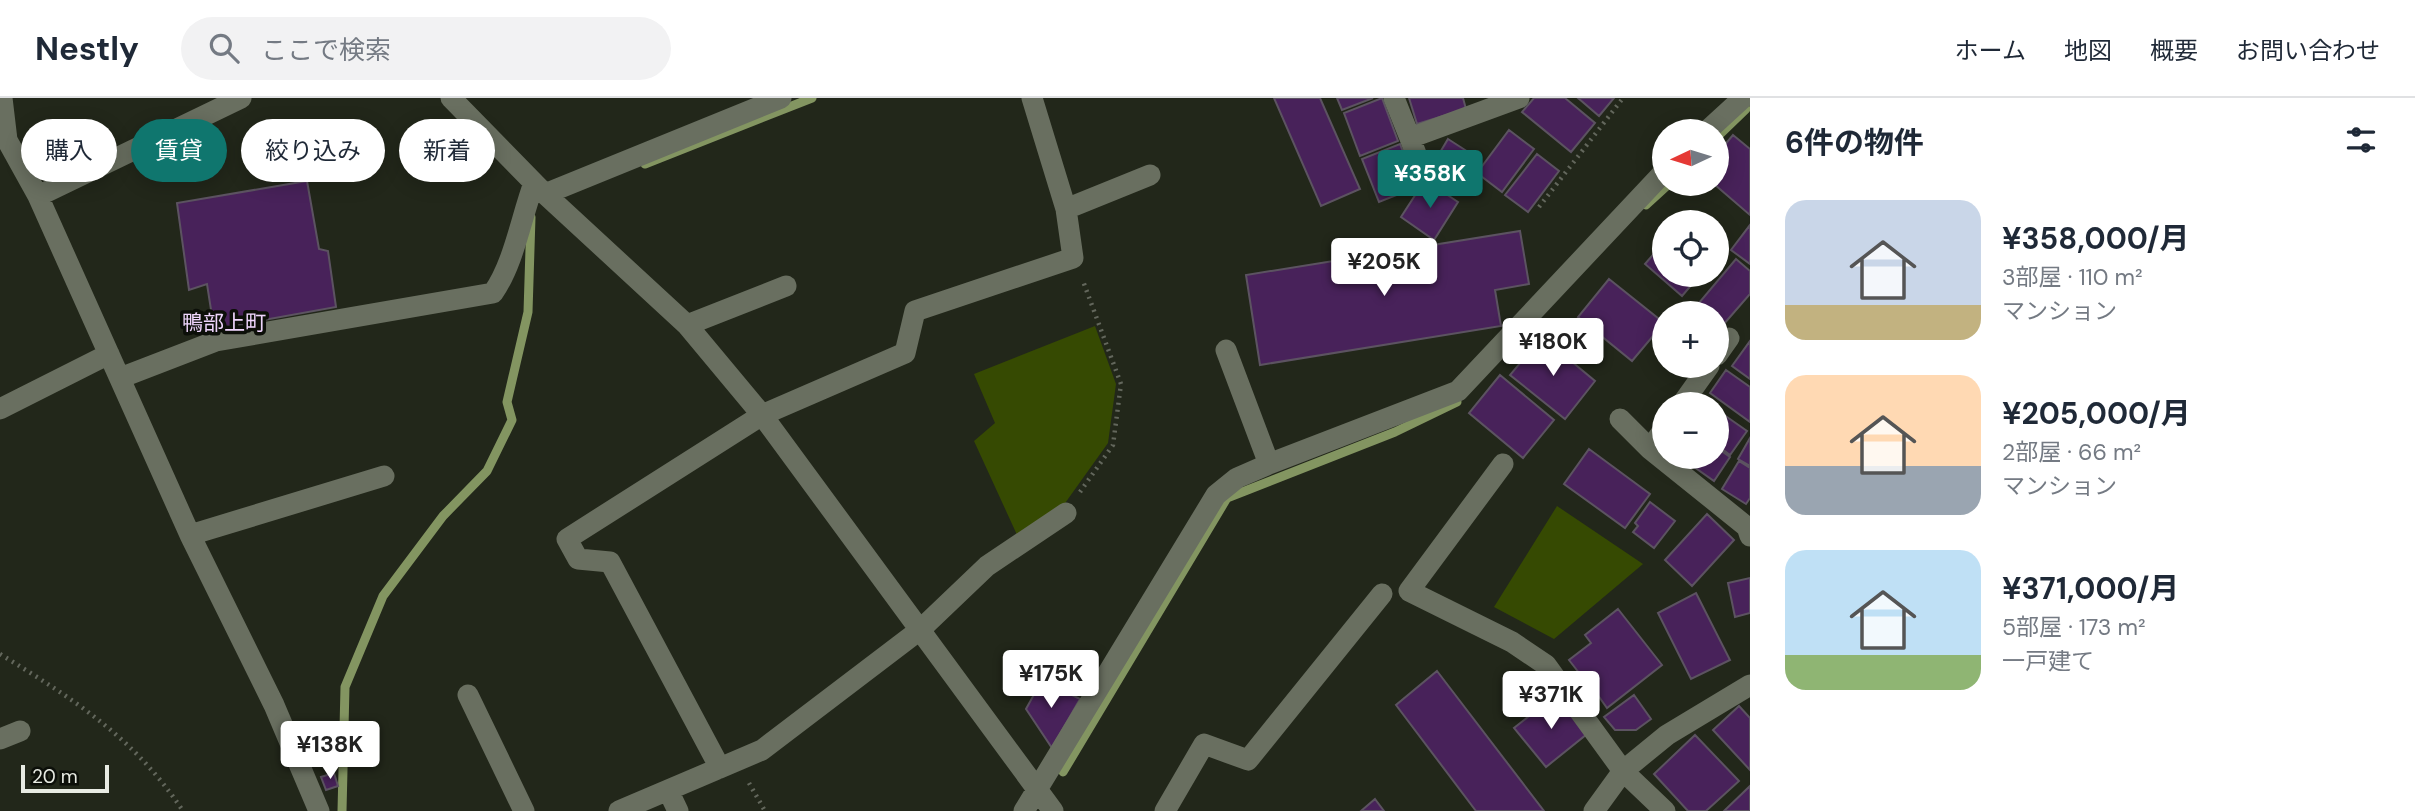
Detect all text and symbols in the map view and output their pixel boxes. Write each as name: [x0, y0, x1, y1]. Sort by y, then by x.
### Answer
search box: [181, 17, 671, 80]
text: Nestly: [35, 27, 139, 70]
icon: search: [205, 29, 243, 67]
text: ここで検索: [261, 33, 391, 67]
text: ホーム: [1955, 35, 2026, 66]
text: 地図: [2064, 35, 2112, 66]
text: 概要: [2150, 35, 2198, 66]
text: お問い合わせ: [2236, 35, 2380, 66]
chip: 購入: [21, 119, 117, 182]
chip: 賃貸: [131, 119, 227, 182]
chip: 絞り込み: [241, 119, 385, 182]
chip: 新着: [399, 119, 495, 182]
north arrow: [1652, 119, 1729, 196]
map controls: [1652, 119, 1729, 469]
icon: filters: [2342, 121, 2380, 159]
text: 6件の物件: [1785, 123, 1924, 162]
pin: ¥358K: [1381, 150, 1479, 210]
text: ¥358K: [1394, 158, 1466, 188]
button: locate: [1652, 210, 1729, 287]
text: ¥358,000/月: [2002, 219, 2190, 258]
icon: home: [1841, 228, 1925, 312]
pin: ¥205K: [1335, 238, 1433, 298]
text: ¥205K: [1347, 246, 1421, 276]
text: 3部屋 · 110 m²: [2002, 262, 2143, 292]
text: マンション: [2002, 296, 2117, 326]
button: +: [1652, 301, 1729, 378]
district label: 鴨部上町: [182, 309, 266, 337]
pin: ¥180K: [1504, 318, 1602, 378]
text: ¥180K: [1518, 326, 1588, 356]
button: −: [1652, 392, 1729, 469]
text: ¥205,000/月: [2002, 394, 2191, 433]
icon: home: [1841, 403, 1925, 487]
text: 2部屋 · 66 m²: [2002, 437, 2141, 467]
text: マンション: [2002, 471, 2117, 501]
text: ¥371,000/月: [2002, 569, 2179, 608]
icon: home: [1841, 578, 1925, 662]
text: 5部屋 · 173 m²: [2002, 612, 2145, 642]
text: 一戸建て: [2002, 646, 2094, 676]
pin: ¥175K: [1002, 650, 1100, 710]
text: ¥175K: [1019, 658, 1083, 688]
pin: ¥371K: [1502, 672, 1600, 731]
text: ¥371K: [1519, 679, 1583, 709]
pin: ¥138K: [281, 722, 379, 781]
text: ¥138K: [297, 729, 363, 759]
scale bar: [21, 762, 108, 794]
text: 20 m: [32, 764, 78, 789]

